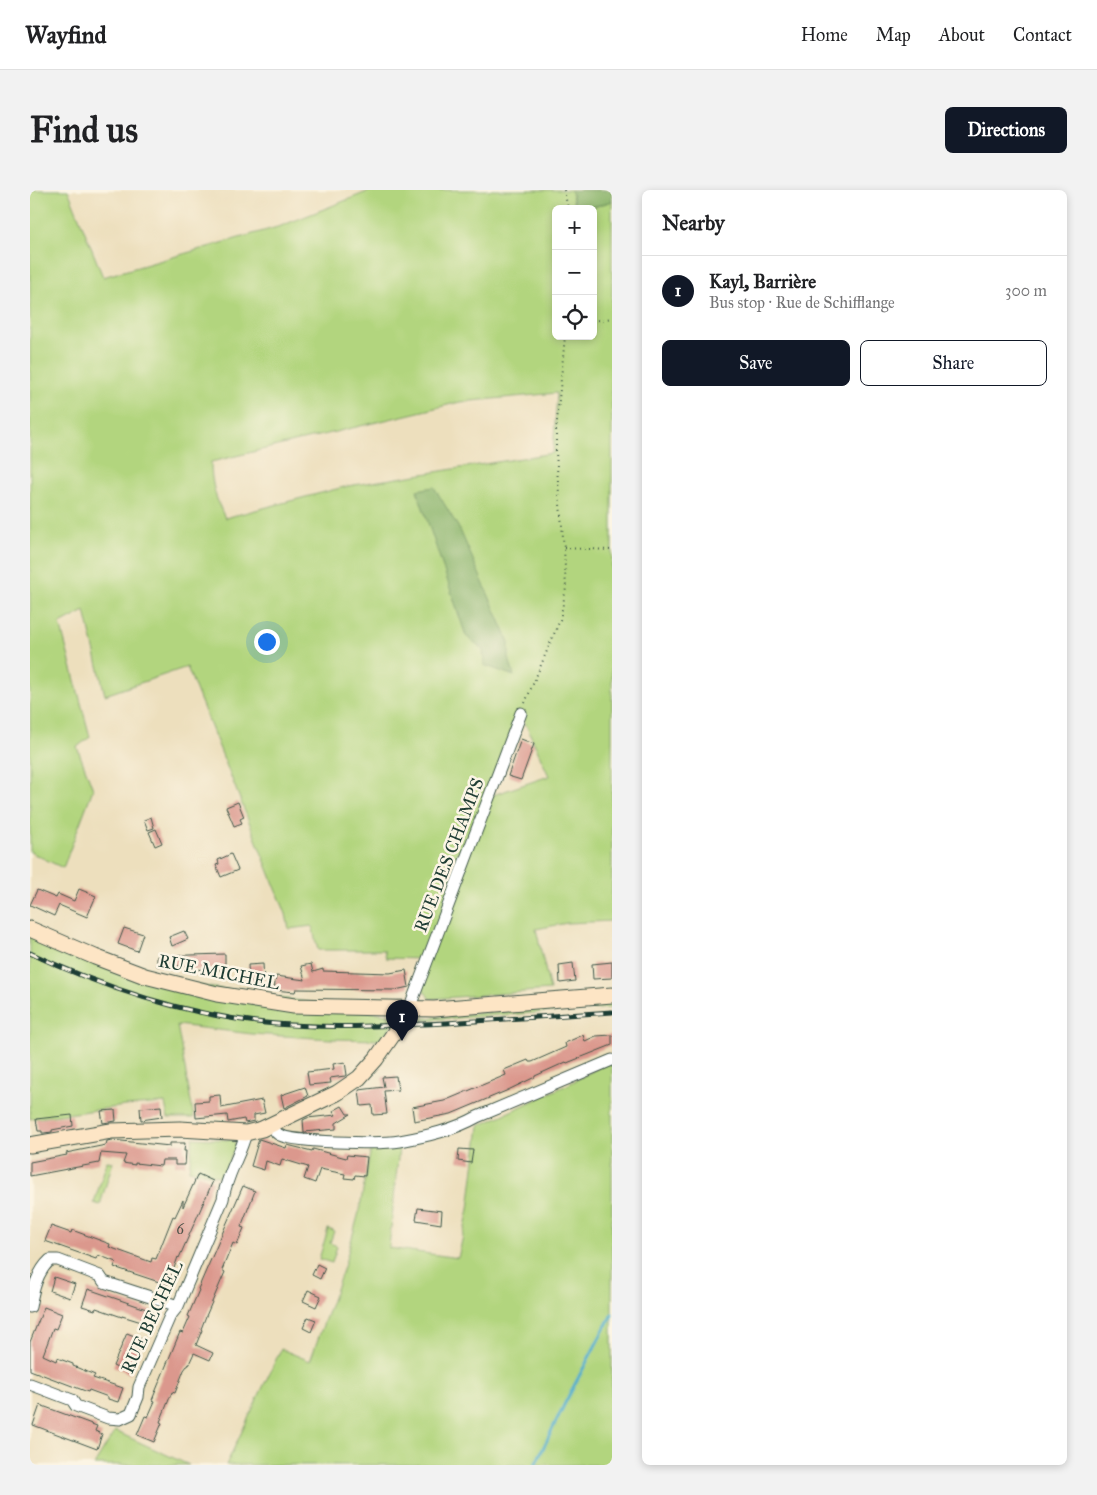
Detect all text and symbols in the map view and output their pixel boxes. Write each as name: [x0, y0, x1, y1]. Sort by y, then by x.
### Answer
text: Wayfind: [25, 20, 107, 50]
text: Home: [801, 24, 848, 46]
text: Map: [876, 24, 911, 46]
text: About: [939, 24, 985, 46]
text: Contact: [1013, 24, 1072, 46]
button: Directions: [945, 107, 1067, 153]
text: Find us: [30, 109, 138, 152]
map controls: [552, 205, 597, 340]
button: +: [552, 205, 597, 250]
text: Nearby: [662, 210, 725, 236]
button: −: [552, 250, 597, 295]
text: Kayl, Barrière: [709, 270, 816, 293]
text: 1: [675, 281, 681, 300]
text: 300 m: [1005, 281, 1047, 300]
text: Bus stop · Rue de Schifflange: [709, 293, 895, 312]
button: locate: [552, 295, 597, 340]
button: Save: [662, 340, 850, 386]
button: Share: [860, 340, 1047, 386]
your location: [254, 629, 280, 655]
street label: RUE DES CHAMPS: [409, 775, 489, 935]
street label: RUE MICHEL: [156, 949, 282, 995]
pin: 1: [386, 1000, 418, 1041]
house number: 6: [176, 1220, 185, 1238]
street label: RUE BECHEL: [116, 1257, 188, 1377]

